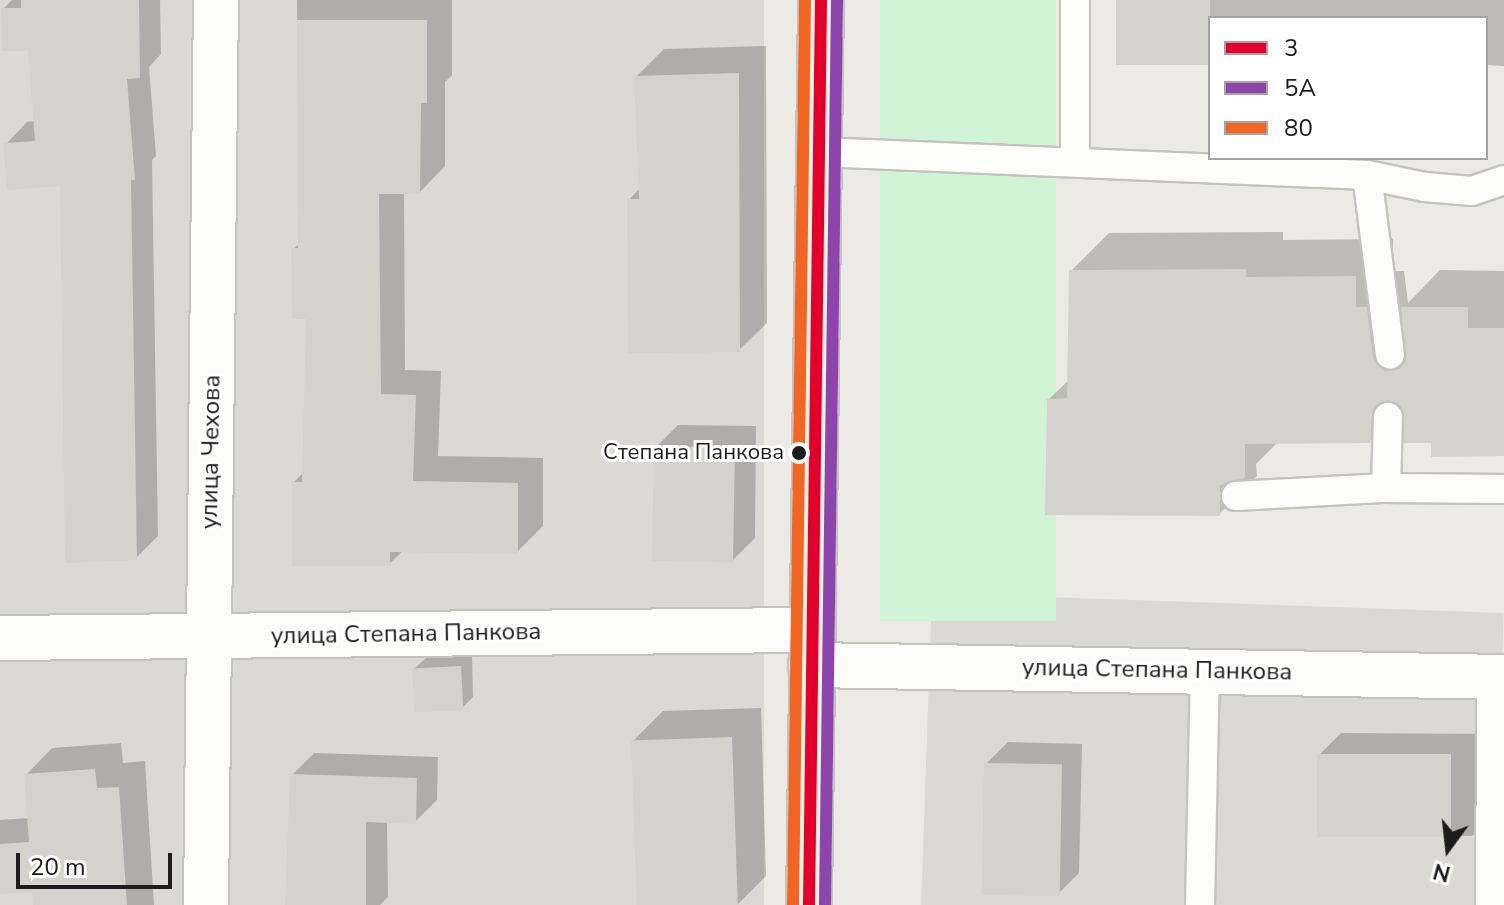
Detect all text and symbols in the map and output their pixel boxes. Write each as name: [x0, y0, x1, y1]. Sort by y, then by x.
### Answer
legend: [1208, 16, 1488, 160]
text: 3: [1284, 32, 1298, 64]
text: 5А: [1284, 72, 1316, 104]
text: 80: [1284, 112, 1313, 144]
street label: улица Чехова: [195, 375, 227, 529]
place label: Степана Панкова: [603, 440, 784, 466]
marker: Степана Панкова: [791, 445, 807, 461]
street label: улица Степана Панкова: [271, 617, 541, 651]
street label: улица Степана Панкова: [1022, 653, 1292, 687]
north arrow: [1408, 809, 1488, 889]
scale bar: [20, 837, 176, 887]
text: 20 m: [30, 851, 86, 883]
text: N: [1430, 856, 1454, 889]

